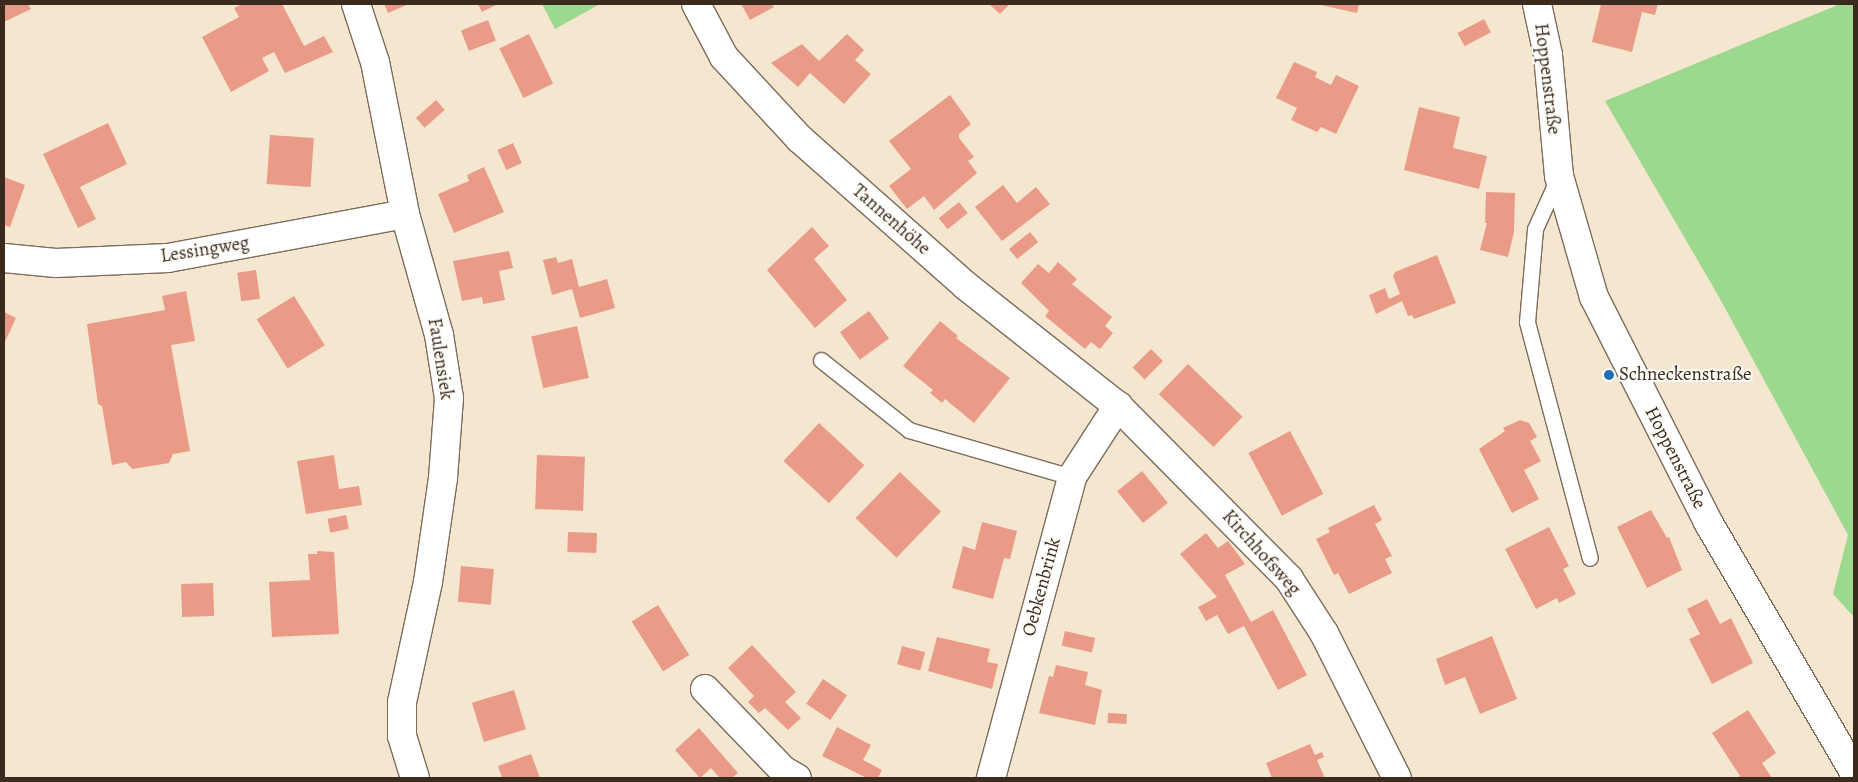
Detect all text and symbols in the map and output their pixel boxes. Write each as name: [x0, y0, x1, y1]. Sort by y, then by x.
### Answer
street label: Hoppenstraße: [1529, 22, 1565, 136]
street label: Tannenhöhe: [847, 180, 935, 260]
street label: Lessingweg: [159, 232, 251, 268]
street label: Faulensiek: [422, 316, 458, 402]
place label: Schneckenstraße: [1619, 364, 1751, 386]
marker: Schneckenstraße: [1603, 369, 1615, 381]
street label: Hoppenstraße: [1639, 403, 1711, 513]
street label: Kirchhofsweg: [1217, 506, 1305, 600]
street label: Oebkenbrink: [1018, 535, 1066, 639]

